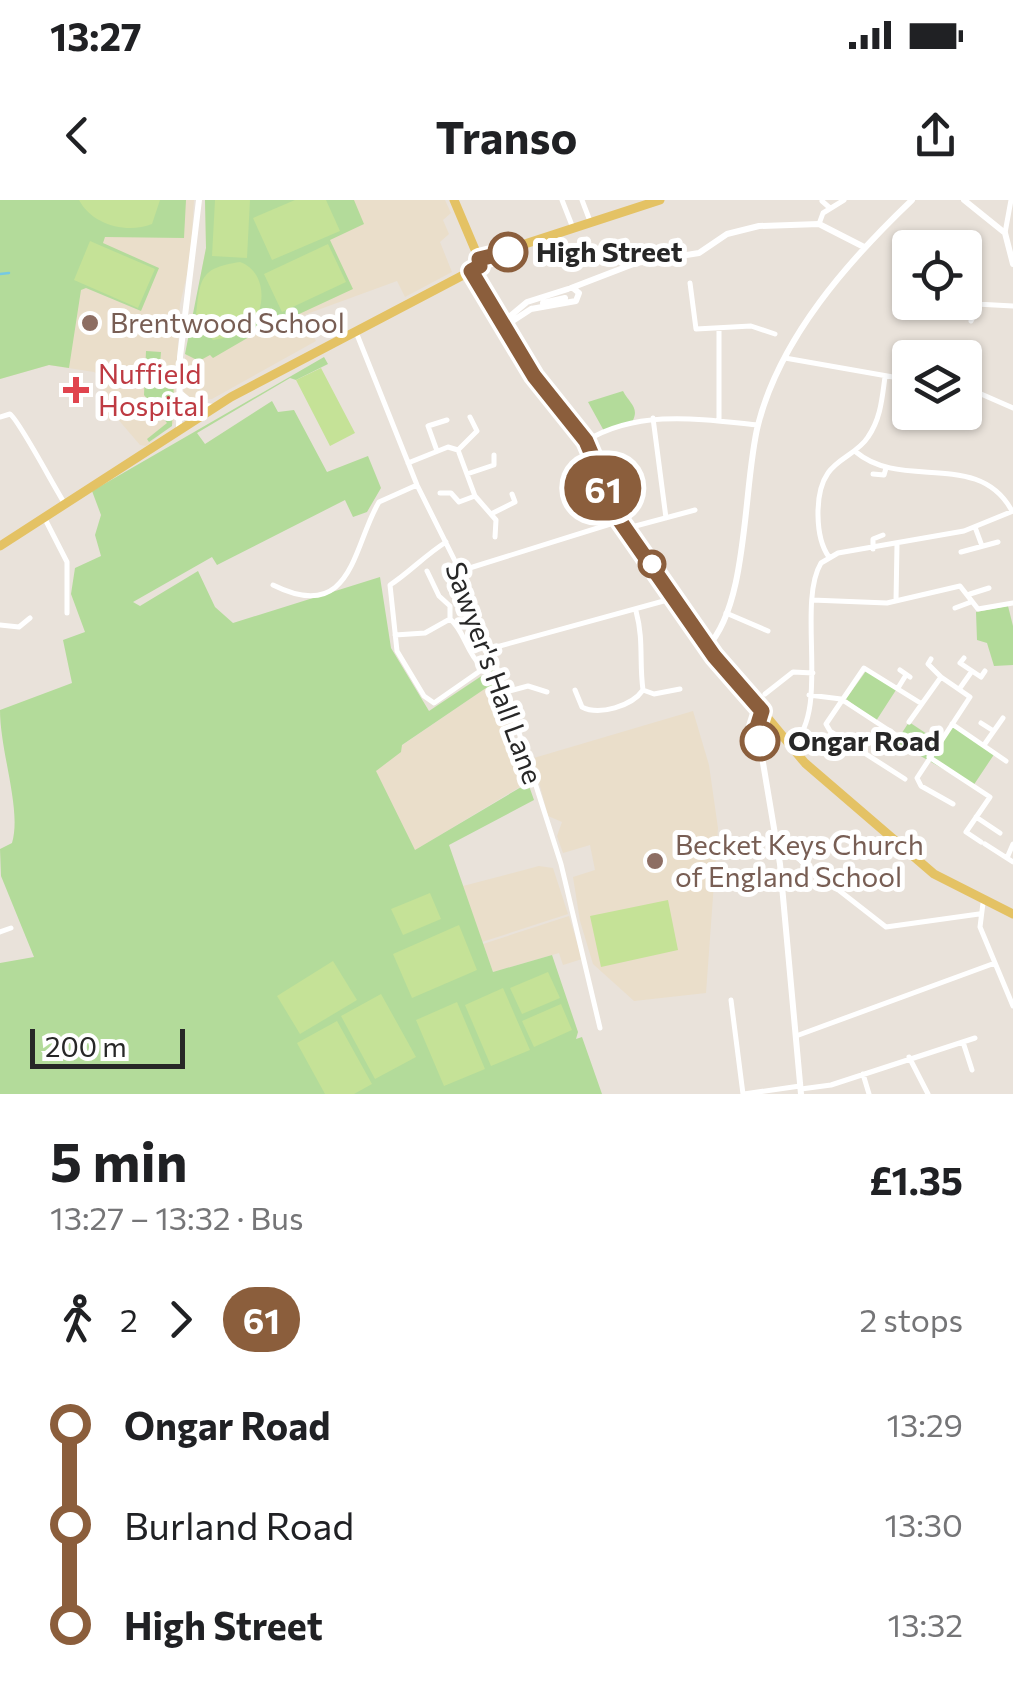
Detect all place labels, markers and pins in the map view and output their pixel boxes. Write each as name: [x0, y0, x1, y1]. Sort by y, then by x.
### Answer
marker: High Street: [489, 233, 527, 271]
place label: High Street: [536, 234, 683, 268]
place label: Brentwood School: [110, 305, 345, 339]
marker: Brentwood School: [79, 312, 101, 334]
place label: Nuffield Hospital: [98, 356, 205, 422]
marker: Nuffield Hospital: [63, 377, 89, 403]
unlabelled marker: [639, 551, 665, 577]
marker: Ongar Road: [741, 722, 779, 760]
place label: Ongar Road: [788, 723, 940, 757]
place label: Becket Keys Church of England School: [675, 827, 924, 893]
marker: Becket Keys Church of England School: [644, 850, 666, 872]

